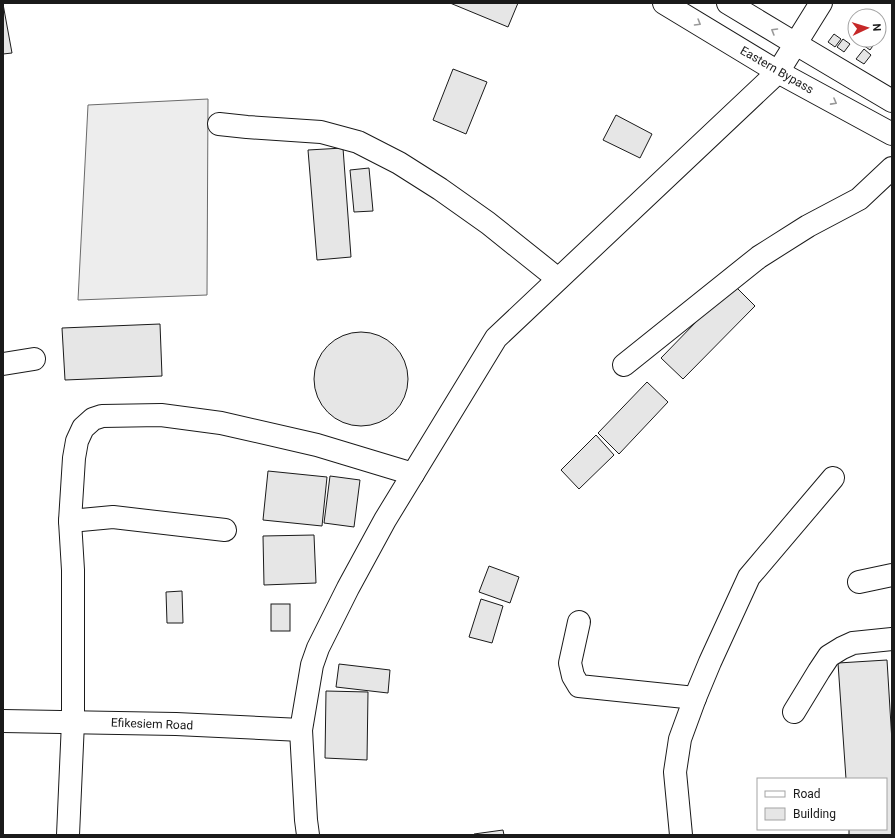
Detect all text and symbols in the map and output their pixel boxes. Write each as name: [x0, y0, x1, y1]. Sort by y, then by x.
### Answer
north arrow: [847, 8, 887, 48]
one-way arrow: [694, 18, 701, 26]
text: N: [870, 23, 883, 32]
one-way arrow: [771, 28, 778, 36]
street label: Eastern Bypass: [738, 43, 816, 97]
one-way arrow: [830, 98, 837, 105]
street label: Efikesiem Road: [111, 716, 193, 732]
legend: [757, 778, 887, 830]
text: Road: [793, 787, 821, 801]
text: Building: [793, 807, 836, 821]

